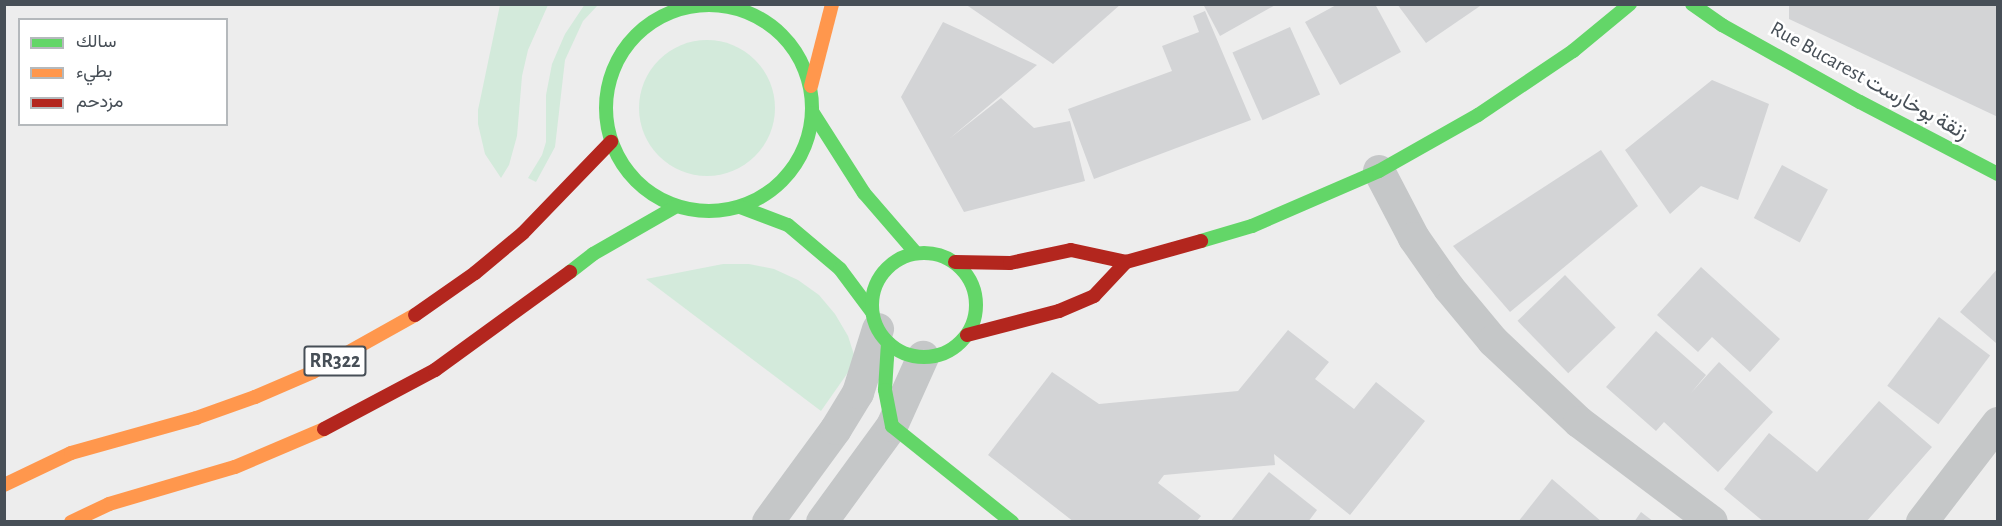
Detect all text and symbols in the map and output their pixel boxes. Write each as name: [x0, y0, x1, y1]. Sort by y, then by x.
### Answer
street label: Rue Bucarest زنقة بوخارست: [1766, 16, 1972, 146]
legend: [18, 18, 228, 126]
text: سالك: [76, 33, 116, 51]
text: بطيء: [76, 63, 112, 81]
text: مزدحم: [76, 93, 123, 111]
road number: RR322: [302, 344, 368, 378]

